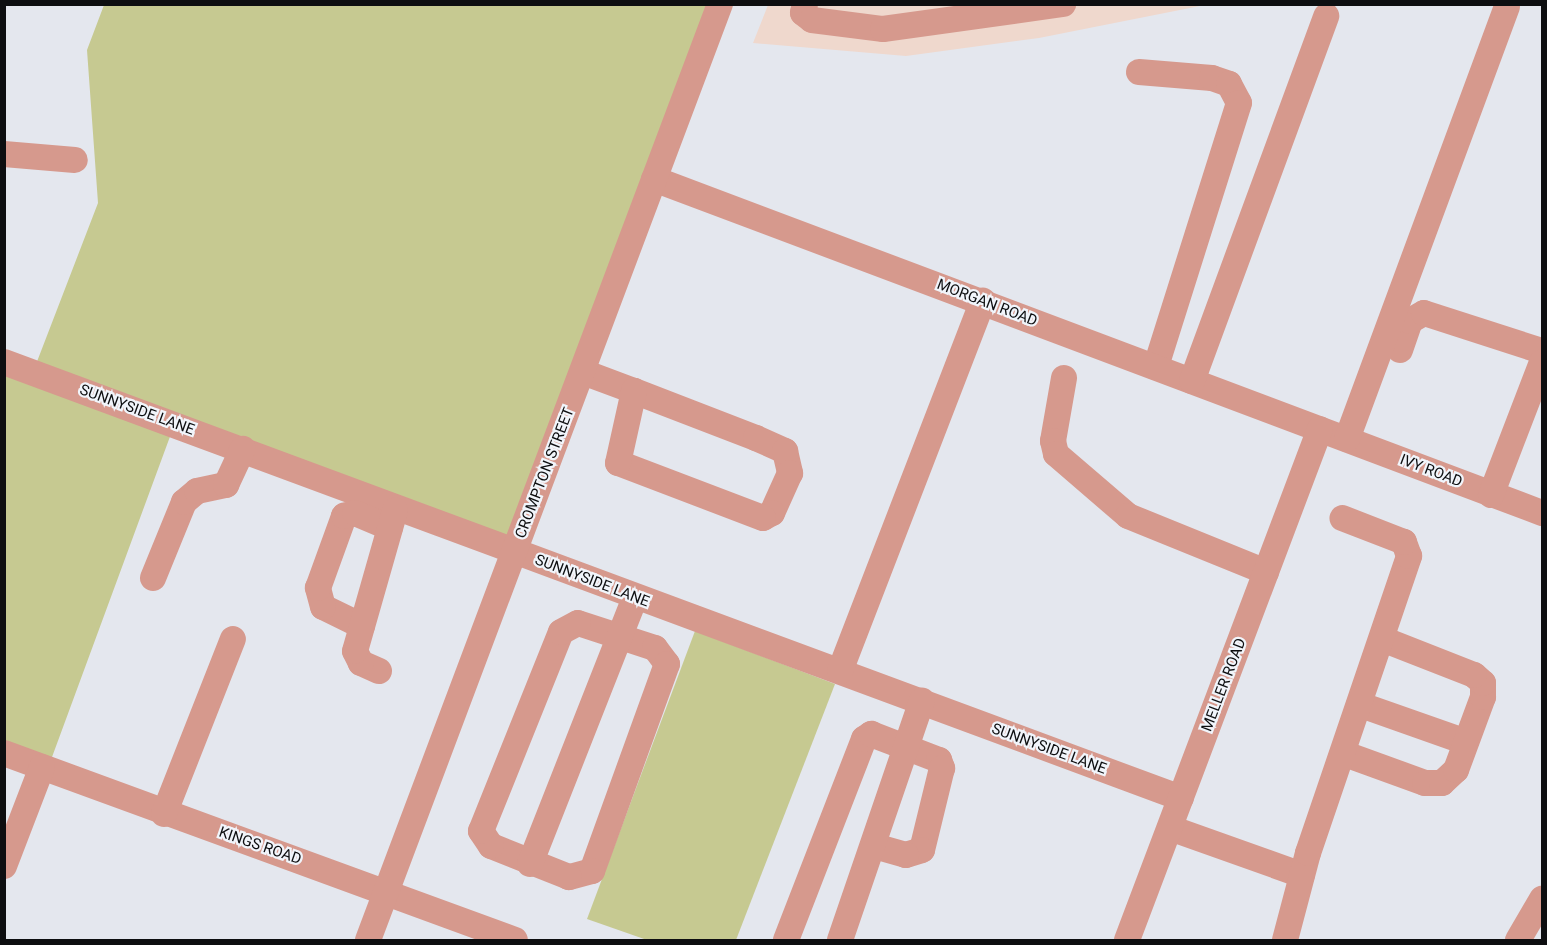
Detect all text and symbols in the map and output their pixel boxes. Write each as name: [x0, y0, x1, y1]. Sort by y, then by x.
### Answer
street label: MORGAN ROAD: [934, 276, 1040, 330]
street label: SUNNYSIDE LANE: [77, 381, 197, 439]
street label: CROMPTON STREET: [512, 405, 578, 541]
street label: IVY ROAD: [1397, 451, 1465, 491]
street label: SUNNYSIDE LANE: [532, 551, 652, 611]
street label: MELLER ROAD: [1198, 636, 1250, 734]
street label: SUNNYSIDE LANE: [989, 720, 1109, 778]
street label: KINGS ROAD: [216, 823, 304, 869]

